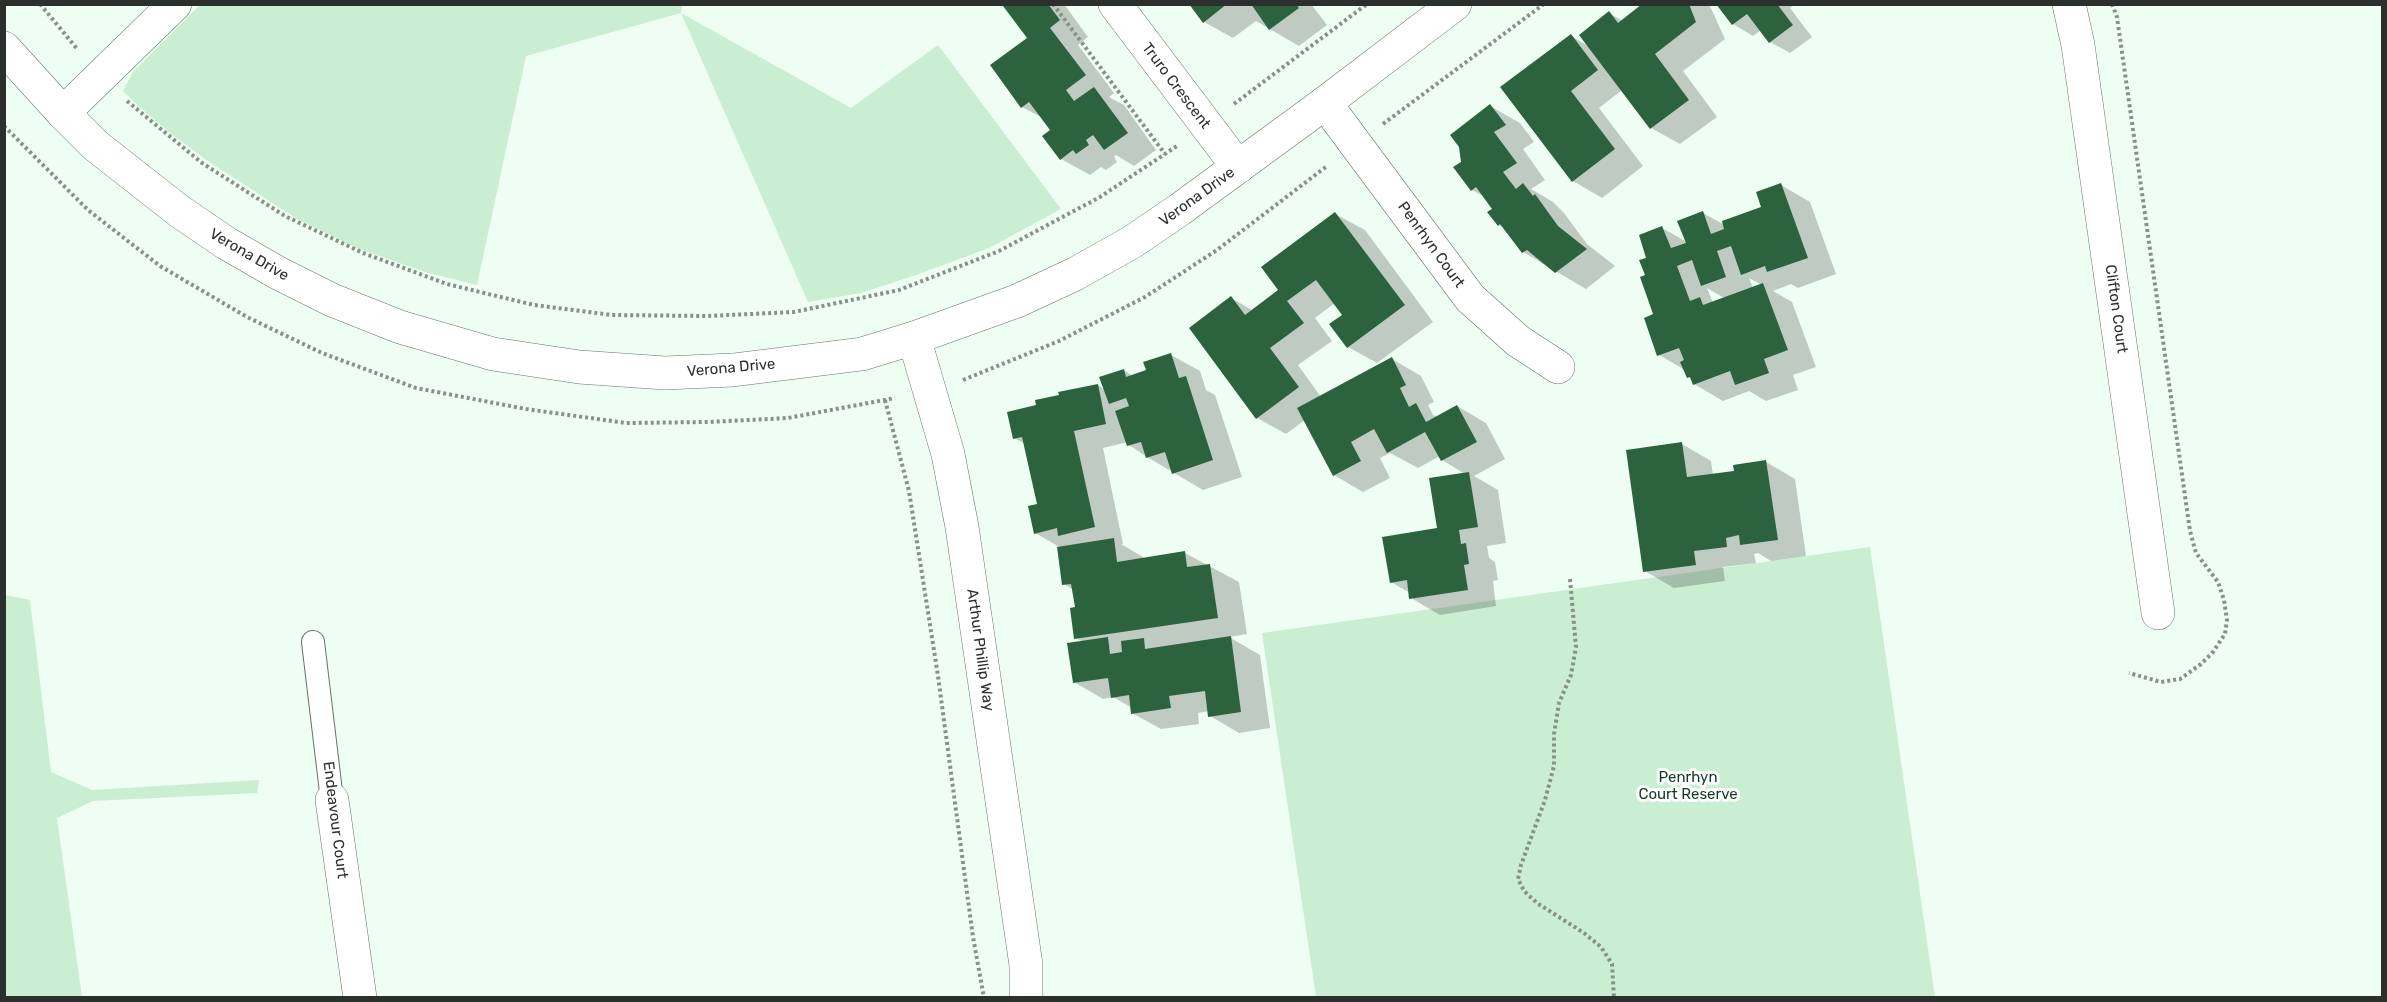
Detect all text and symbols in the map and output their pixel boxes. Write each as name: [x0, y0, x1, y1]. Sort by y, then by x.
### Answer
street label: Truro Crescent: [1138, 39, 1214, 133]
street label: Verona Drive: [1156, 164, 1238, 230]
street label: Penrhyn Court: [1394, 199, 1468, 291]
street label: Verona Drive: [206, 225, 292, 285]
street label: Clifton Court: [2101, 263, 2131, 355]
street label: Verona Drive: [686, 355, 776, 381]
street label: Arthur Phillip Way: [963, 588, 997, 712]
street label: Endeavour Court: [319, 760, 351, 880]
park label: Penrhyn Court Reserve: [1638, 769, 1738, 804]

